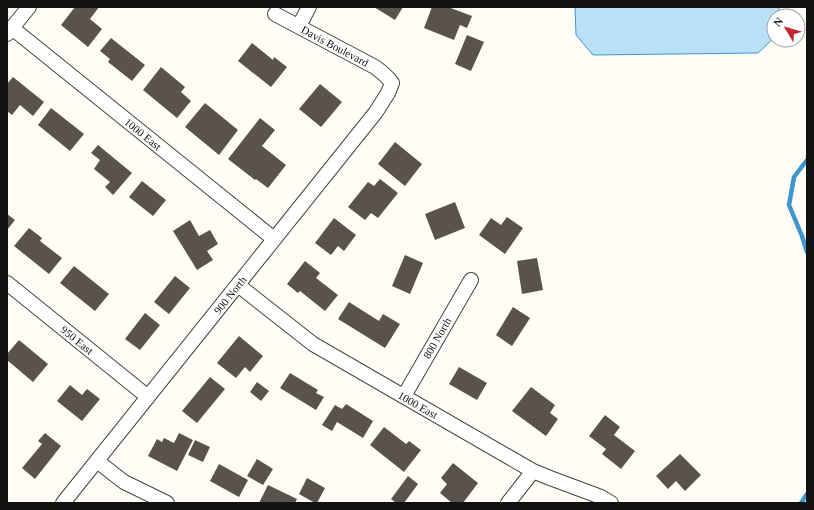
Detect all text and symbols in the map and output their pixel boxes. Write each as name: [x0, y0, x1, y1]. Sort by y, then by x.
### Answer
north arrow: [766, 8, 806, 48]
text: N: [771, 15, 785, 29]
street label: Davis Boulevard: [299, 23, 371, 69]
street label: 1000 East: [122, 116, 164, 152]
street label: 900 North: [211, 273, 249, 316]
street label: 800 North: [421, 315, 454, 360]
street label: 950 East: [58, 323, 96, 357]
street label: 1000 East: [396, 389, 440, 421]

